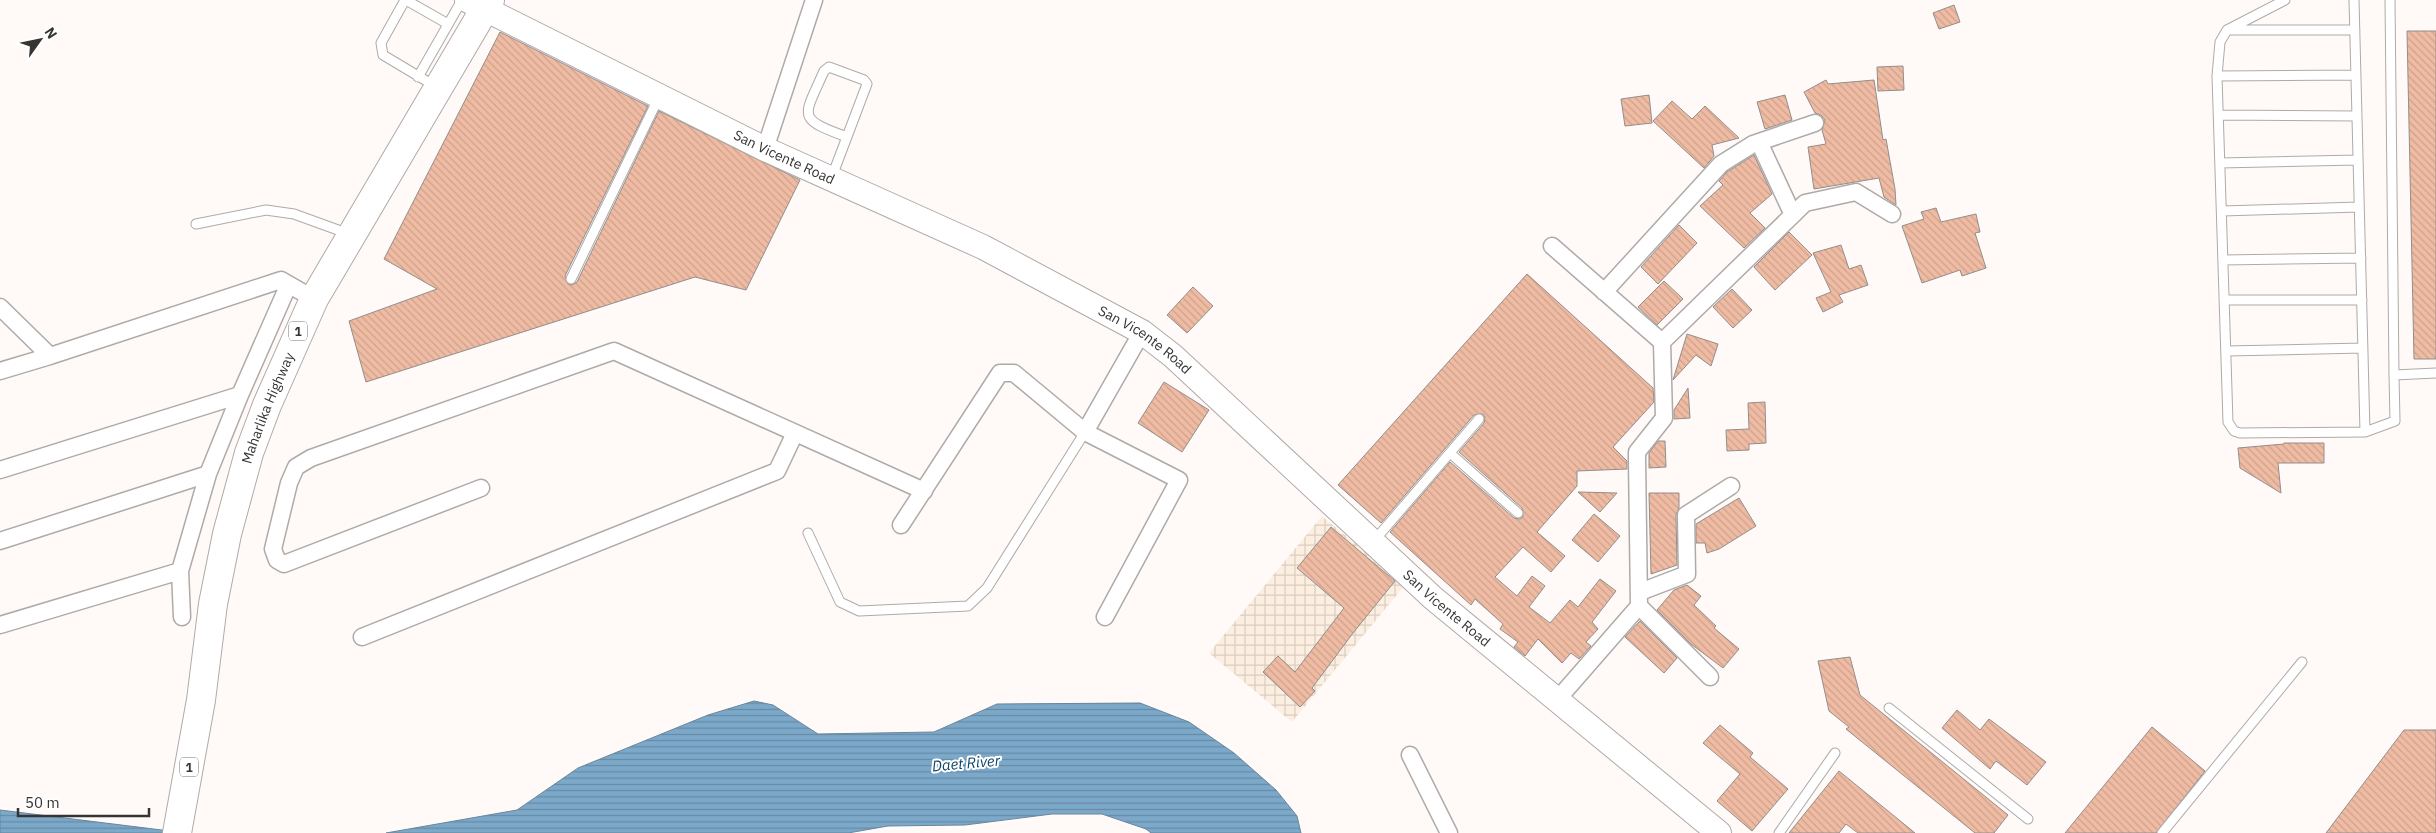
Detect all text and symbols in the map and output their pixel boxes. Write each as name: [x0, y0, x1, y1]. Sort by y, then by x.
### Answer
north arrow: [15, 15, 65, 65]
text: N: [41, 24, 61, 42]
street label: San Vicente Road: [731, 126, 838, 188]
street label: San Vicente Road: [1095, 301, 1195, 378]
road number: 1: [289, 322, 307, 341]
street label: Maharlika Highway: [238, 349, 298, 466]
street label: San Vicente Road: [1399, 566, 1494, 651]
water label: Daet River: [931, 751, 1001, 775]
road number: 1: [180, 758, 198, 776]
scale bar: [18, 786, 149, 818]
text: 50 m: [25, 793, 60, 812]

